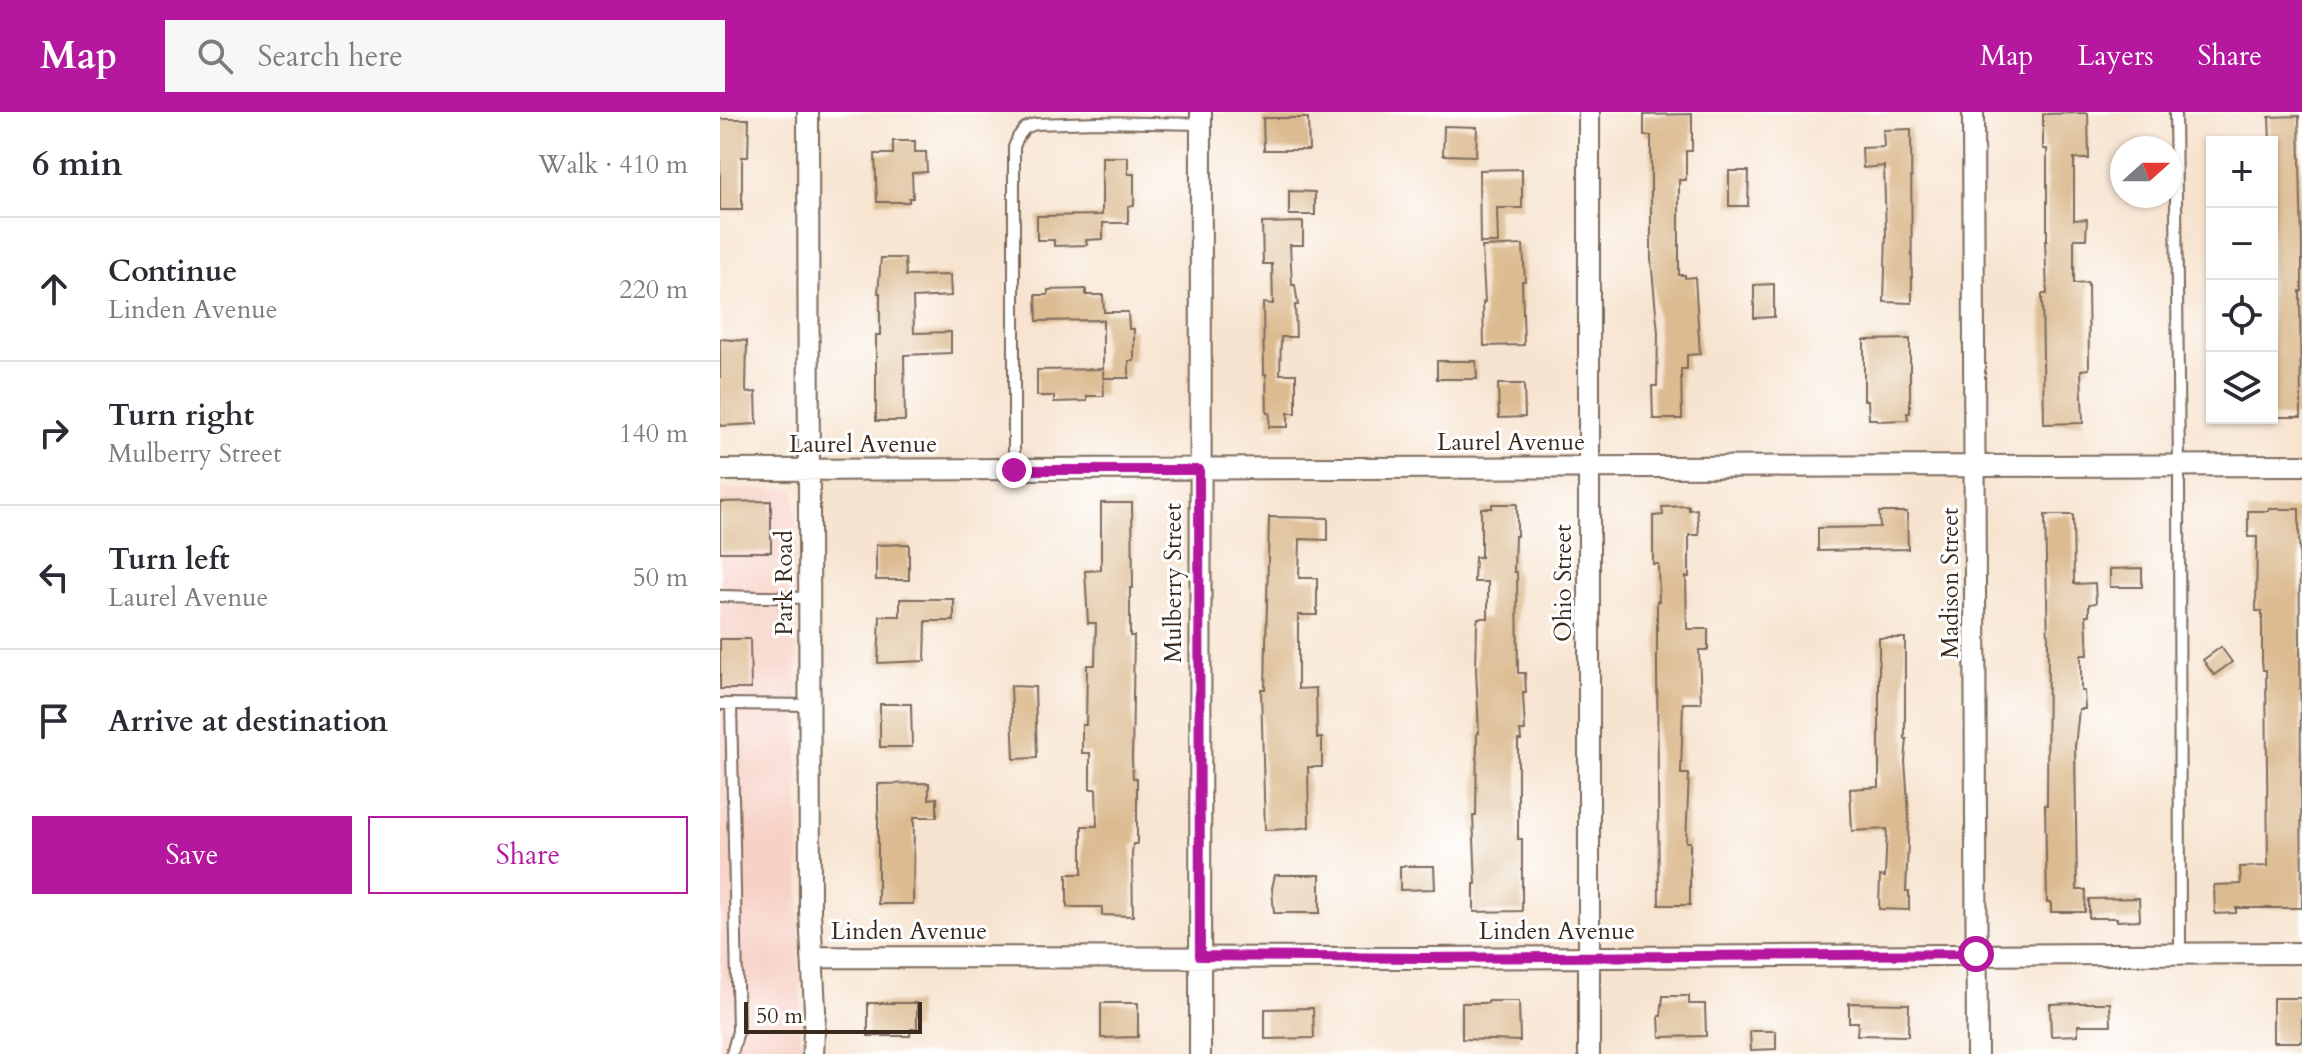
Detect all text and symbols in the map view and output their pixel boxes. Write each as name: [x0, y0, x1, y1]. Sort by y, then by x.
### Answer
search box: [165, 20, 725, 92]
text: Map: [40, 30, 117, 82]
icon: search: [193, 34, 237, 78]
text: Search here: [257, 36, 403, 77]
text: Map: [1980, 37, 2033, 75]
text: Layers: [2077, 37, 2154, 75]
text: Share: [2198, 37, 2262, 75]
north arrow: [2110, 136, 2182, 208]
map controls: [2206, 136, 2278, 424]
button: +: [2206, 136, 2278, 208]
text: 6 min: [32, 141, 123, 187]
text: Walk · 410 m: [538, 147, 688, 182]
button: −: [2206, 208, 2278, 280]
text: Continue: [108, 251, 237, 292]
icon: ahead: [32, 267, 76, 311]
text: 220 m: [619, 272, 688, 307]
button: locate: [2206, 280, 2278, 352]
text: Linden Avenue: [108, 292, 278, 327]
button: layers: [2206, 352, 2278, 424]
text: Turn right: [108, 395, 254, 436]
icon: right: [32, 411, 76, 455]
text: 140 m: [619, 416, 688, 451]
street label: Laurel Avenue: [1437, 426, 1585, 459]
street label: Laurel Avenue: [789, 428, 937, 461]
text: Mulberry Street: [108, 436, 281, 471]
route end: [996, 452, 1032, 488]
street label: Mulberry Street: [1157, 503, 1190, 663]
street label: Madison Street: [1934, 507, 1967, 659]
street label: Ohio Street: [1547, 524, 1580, 642]
street label: Park Road: [768, 530, 801, 636]
text: Turn left: [108, 539, 230, 580]
icon: left: [32, 555, 76, 599]
text: 50 m: [632, 560, 688, 595]
text: Laurel Avenue: [108, 580, 268, 615]
icon: arrive: [32, 699, 76, 743]
text: Arrive at destination: [108, 701, 388, 742]
button: Save: [32, 816, 352, 894]
button: Share: [368, 816, 688, 894]
street label: Linden Avenue: [831, 915, 987, 948]
street label: Linden Avenue: [1479, 915, 1635, 948]
route start: [1958, 936, 1994, 972]
scale bar: [744, 998, 922, 1034]
text: 50 m: [756, 1001, 803, 1031]

